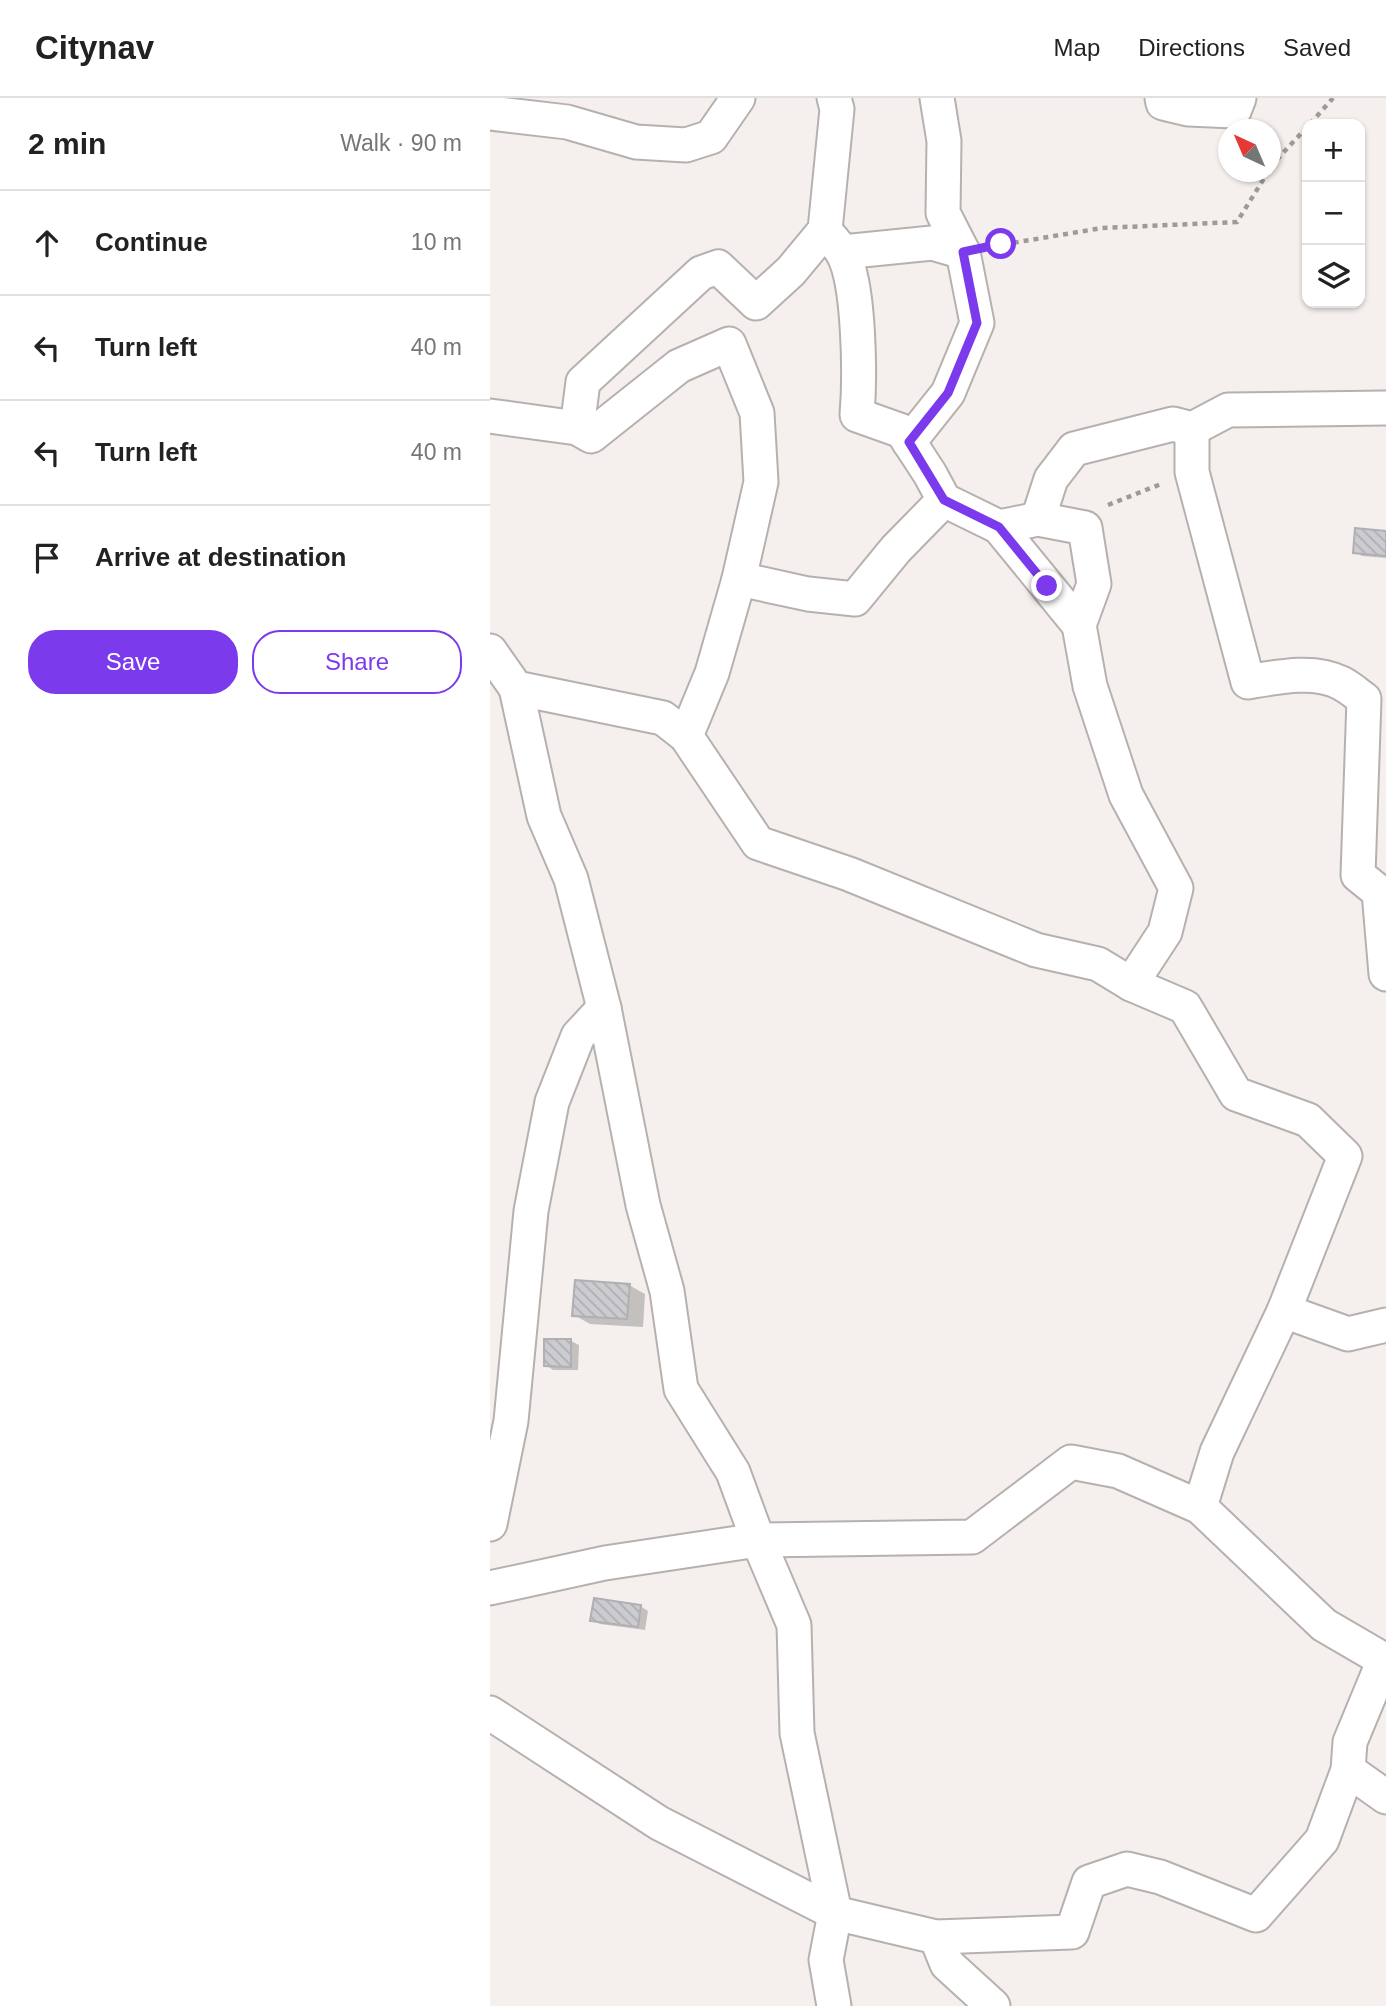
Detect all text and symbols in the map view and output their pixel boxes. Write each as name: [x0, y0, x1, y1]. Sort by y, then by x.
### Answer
text: Citynav: [35, 29, 154, 66]
text: Map: [1054, 34, 1100, 61]
text: Directions: [1138, 34, 1245, 61]
text: Saved: [1283, 34, 1351, 61]
north arrow: [1218, 119, 1281, 182]
map controls: [1302, 119, 1365, 308]
button: +: [1302, 119, 1365, 182]
text: 2 min: [28, 127, 106, 160]
text: Walk · 90 m: [340, 130, 462, 156]
button: −: [1302, 182, 1365, 245]
icon: ahead: [28, 224, 66, 262]
text: Continue: [95, 227, 208, 257]
route start: [985, 228, 1016, 259]
text: 10 m: [411, 229, 462, 255]
button: layers: [1302, 245, 1365, 308]
icon: left: [28, 329, 66, 367]
text: Turn left: [95, 332, 197, 362]
text: 40 m: [411, 334, 462, 360]
icon: left: [28, 434, 66, 472]
text: Turn left: [95, 437, 197, 467]
text: 40 m: [411, 439, 462, 465]
icon: arrive: [28, 539, 66, 577]
text: Arrive at destination: [95, 542, 346, 572]
route end: [1031, 570, 1062, 601]
button: Save: [28, 630, 238, 694]
button: Share: [252, 630, 462, 694]

